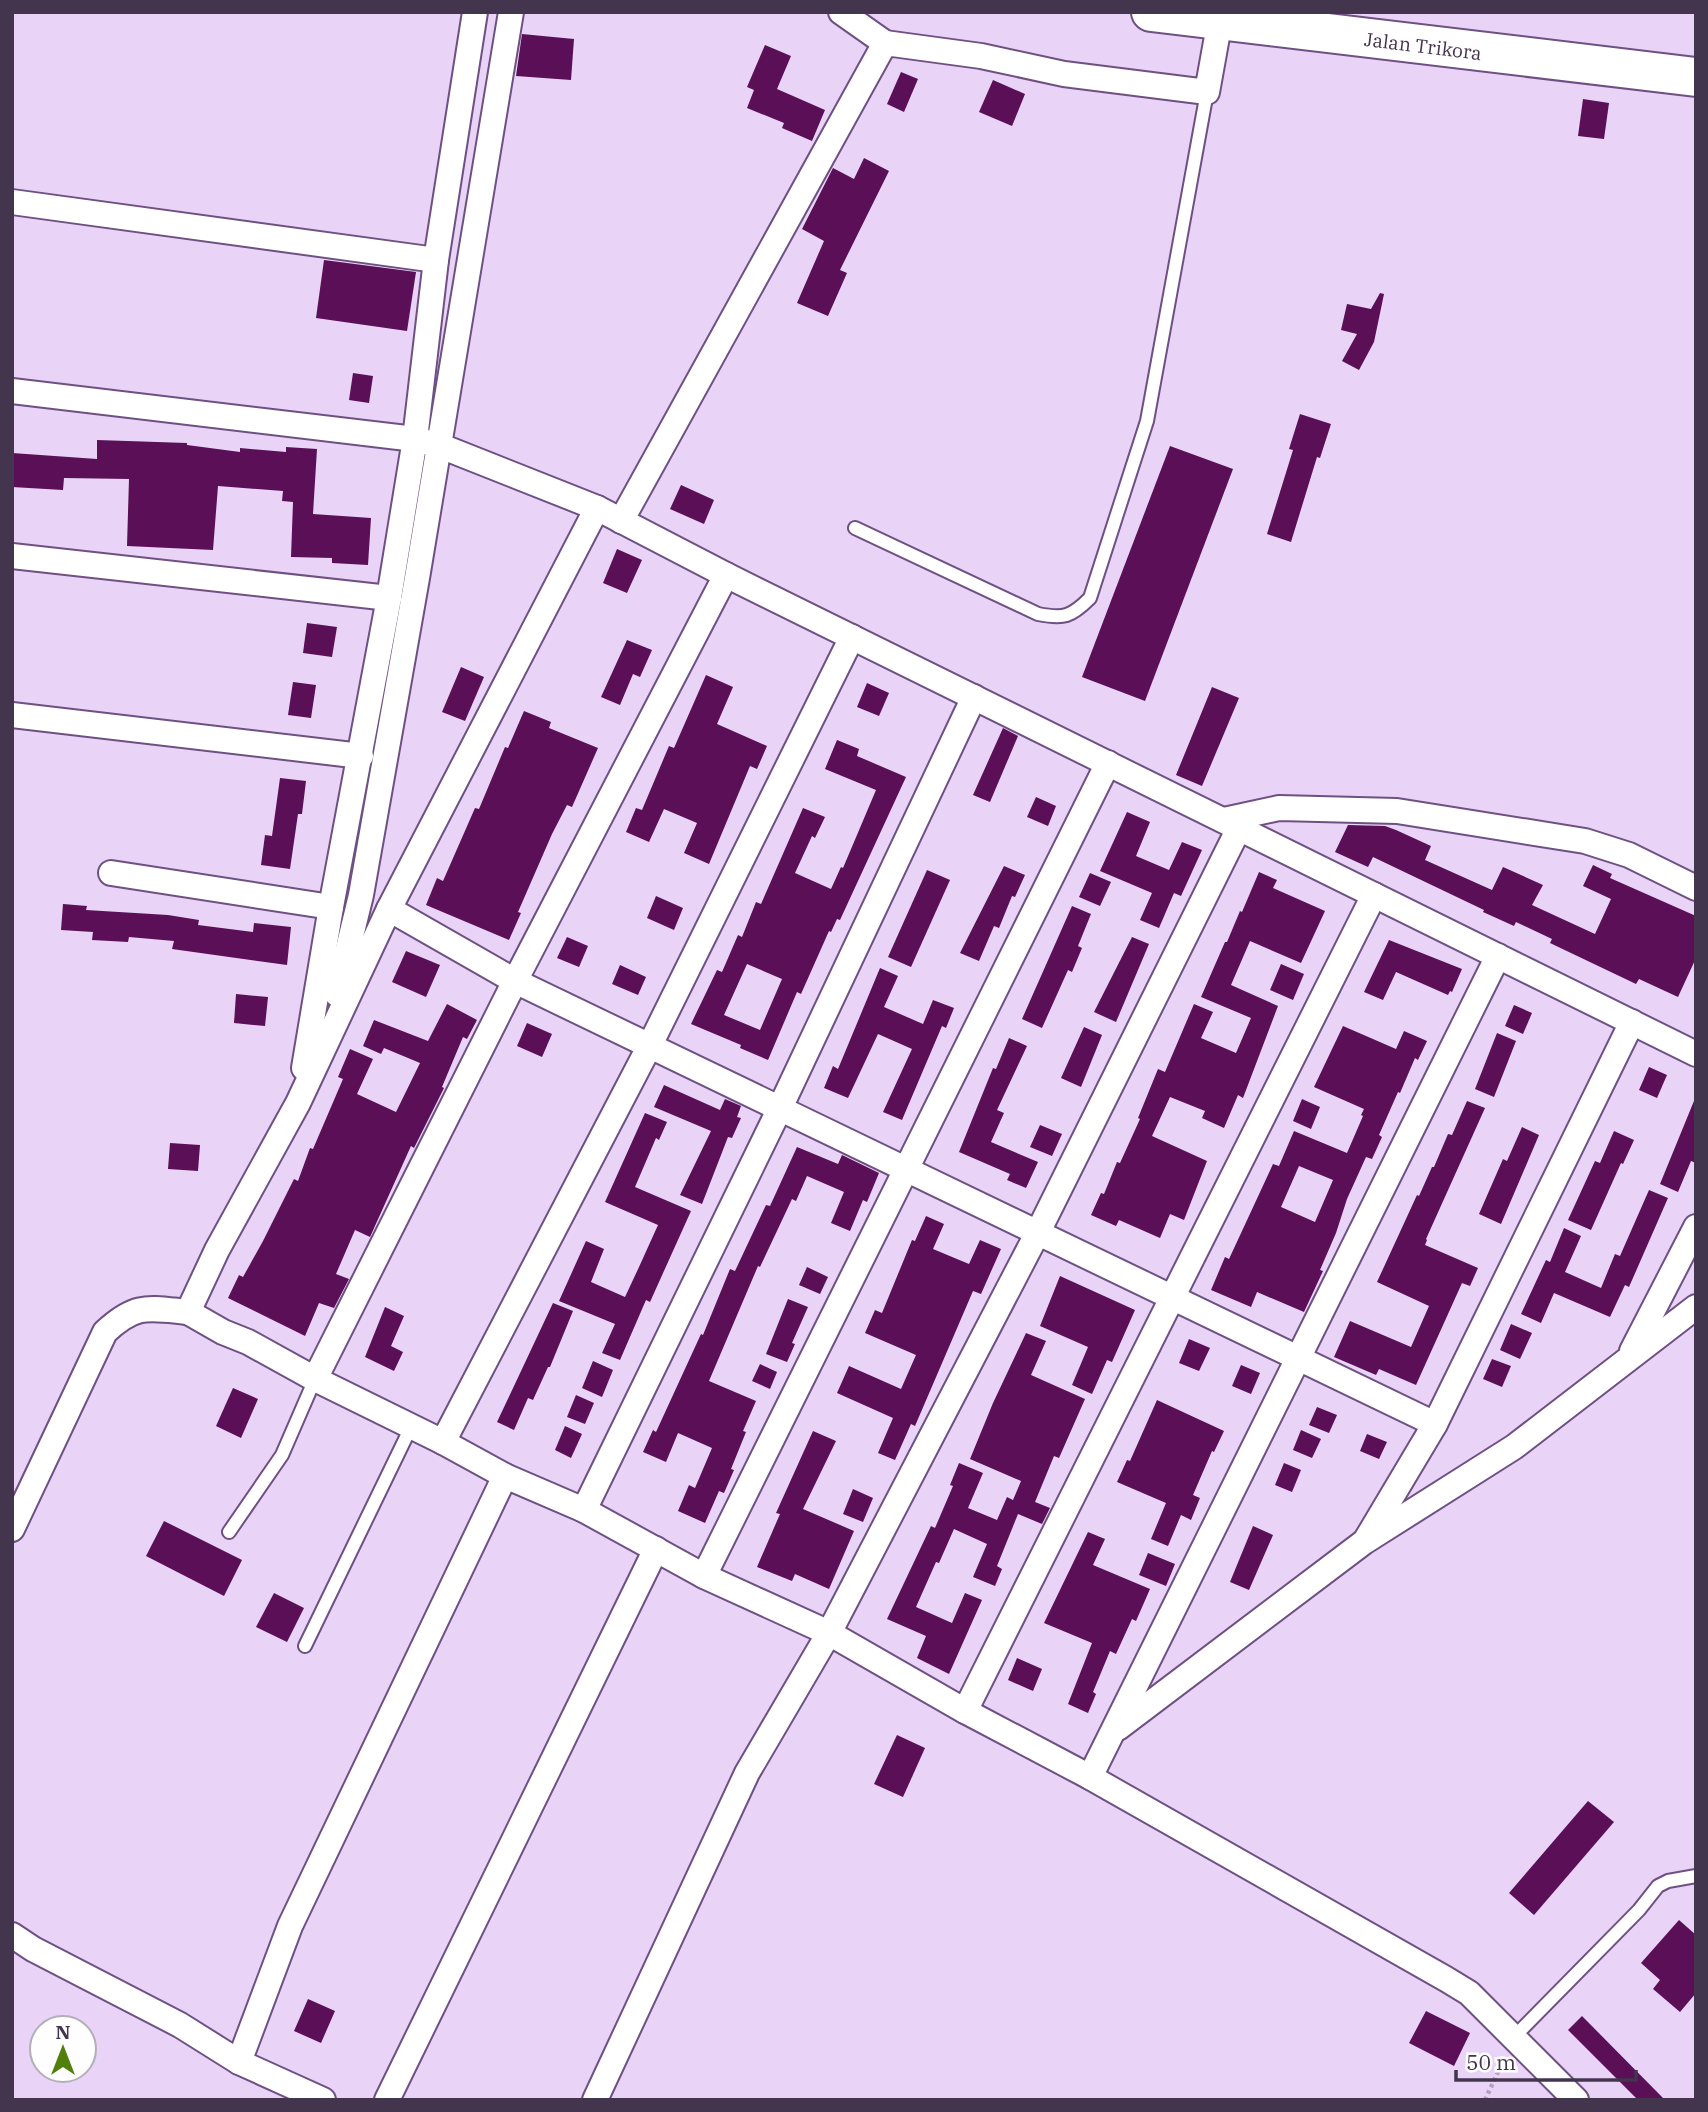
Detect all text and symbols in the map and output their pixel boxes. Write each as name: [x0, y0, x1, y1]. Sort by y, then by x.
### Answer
street label: Jalan Trikora: [1363, 27, 1483, 65]
north arrow: [28, 2014, 98, 2084]
text: N: [55, 2020, 71, 2044]
scale bar: [1456, 2038, 1636, 2082]
text: 50 m: [1466, 2048, 1516, 2076]

